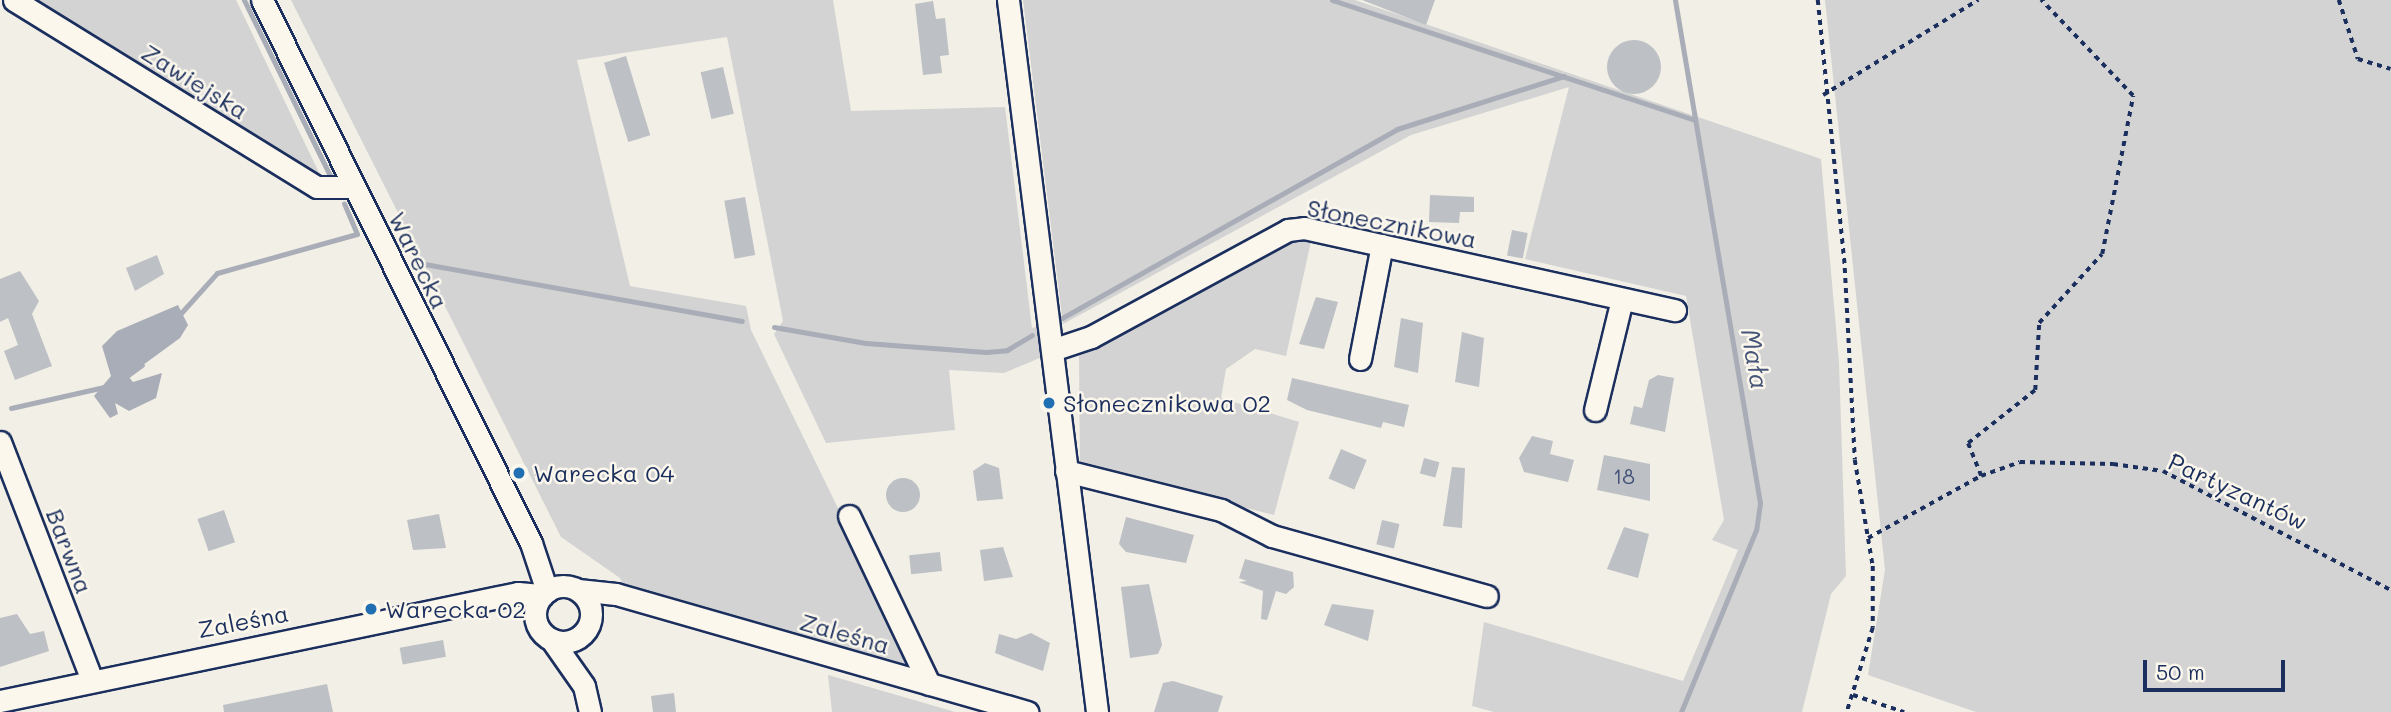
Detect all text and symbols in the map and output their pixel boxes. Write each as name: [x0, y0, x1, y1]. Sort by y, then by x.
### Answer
street label: Zawiejska: [137, 37, 253, 125]
street label: Słonecznikowa: [1305, 192, 1479, 254]
street label: Warecka: [383, 207, 455, 313]
water label: Mała: [1734, 326, 1776, 392]
place label: Słonecznikowa 02: [1063, 389, 1271, 417]
marker: Słonecznikowa 02: [1041, 395, 1057, 411]
street label: Partyzantów: [2164, 446, 2312, 536]
place label: Warecka 04: [533, 459, 674, 487]
house number: 18: [1613, 463, 1635, 489]
marker: Warecka 04: [511, 465, 527, 481]
street label: Barwna: [41, 504, 99, 598]
place label: Warecka 02: [385, 595, 526, 623]
street label: Zaleśna: [195, 598, 291, 644]
marker: Warecka 02: [363, 601, 379, 617]
street label: Zaleśna: [797, 606, 893, 660]
scale bar: [2146, 646, 2288, 690]
text: 50 m: [2156, 658, 2205, 685]

